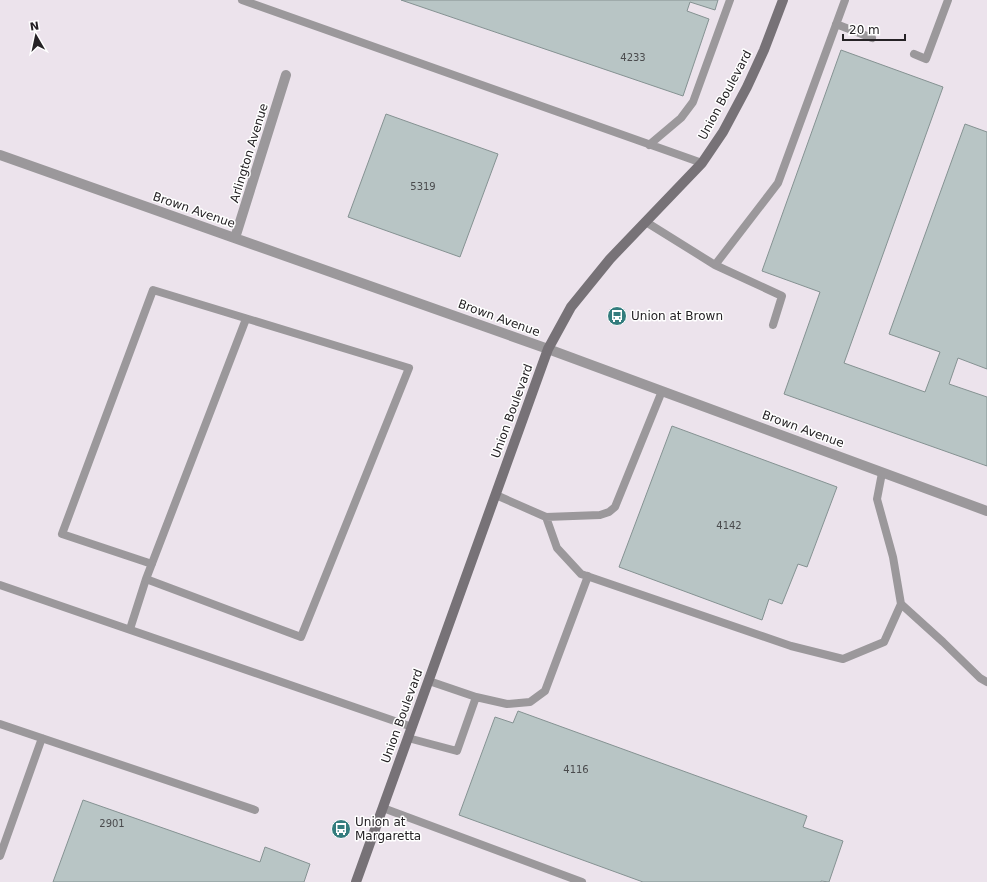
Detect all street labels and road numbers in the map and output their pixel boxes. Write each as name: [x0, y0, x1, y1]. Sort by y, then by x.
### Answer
street label: Union Boulevard: [696, 48, 754, 142]
street label: Arlington Avenue: [227, 102, 271, 204]
street label: Brown Avenue: [151, 189, 237, 231]
street label: Brown Avenue: [456, 297, 542, 339]
street label: Union Boulevard: [488, 362, 536, 460]
street label: Brown Avenue: [760, 408, 846, 450]
street label: Union Boulevard: [378, 667, 426, 765]

